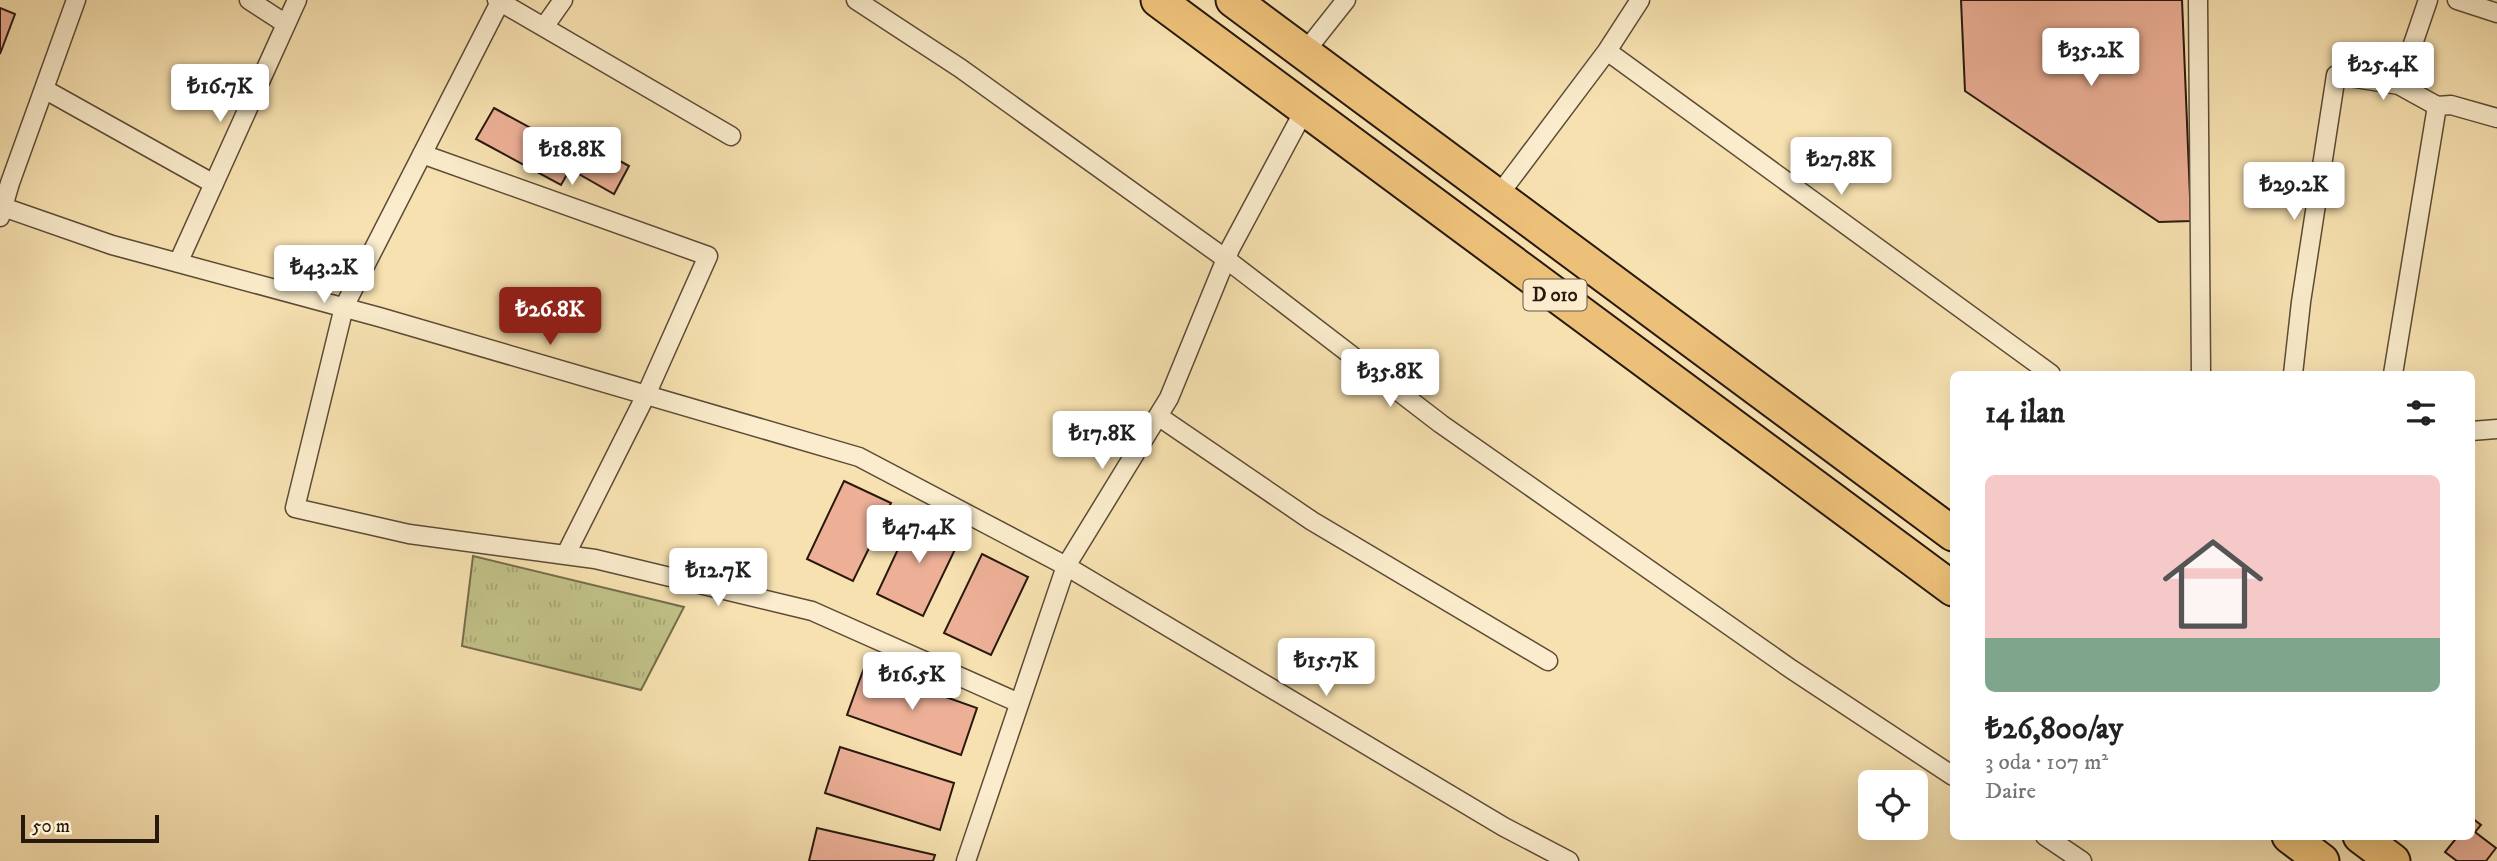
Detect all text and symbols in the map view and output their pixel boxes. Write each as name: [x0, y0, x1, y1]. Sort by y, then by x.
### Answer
pin: ₺35.2K: [2034, 28, 2148, 88]
text: ₺35.2K: [2058, 36, 2124, 65]
pin: ₺25.4K: [2326, 42, 2440, 102]
text: ₺25.4K: [2348, 50, 2418, 79]
pin: ₺16.7K: [163, 64, 277, 124]
text: ₺16.7K: [187, 72, 253, 101]
pin: ₺18.8K: [515, 128, 629, 187]
text: ₺18.8K: [539, 135, 605, 164]
pin: ₺27.8K: [1784, 138, 1898, 197]
text: ₺27.8K: [1806, 145, 1876, 174]
pin: ₺29.2K: [2237, 162, 2351, 222]
text: ₺29.2K: [2260, 170, 2328, 199]
pin: ₺43.2K: [267, 246, 381, 305]
text: ₺43.2K: [290, 253, 358, 282]
road number: D 010: [1524, 280, 1586, 310]
pin: ₺26.8K: [493, 288, 607, 347]
text: ₺26.8K: [515, 295, 585, 324]
pin: ₺35.8K: [1333, 350, 1447, 409]
text: ₺35.8K: [1357, 357, 1423, 386]
icon: filters: [2402, 394, 2440, 432]
text: 14 ilan: [1985, 395, 2065, 432]
pin: ₺17.8K: [1045, 412, 1159, 471]
text: ₺17.8K: [1069, 419, 1135, 448]
pin: ₺47.4K: [862, 505, 976, 565]
text: ₺47.4K: [883, 513, 955, 542]
icon: home: [2150, 521, 2276, 647]
pin: ₺12.7K: [661, 548, 775, 608]
text: ₺12.7K: [685, 556, 751, 585]
pin: ₺15.7K: [1269, 638, 1383, 698]
text: ₺15.7K: [1294, 646, 1358, 675]
pin: ₺16.5K: [855, 652, 969, 712]
text: ₺16.5K: [879, 660, 945, 689]
text: ₺26,800/ay: [1985, 711, 2123, 748]
text: 3 oda · 107 m²: [1985, 748, 2108, 777]
map controls: [1858, 770, 1928, 840]
button: locate: [1858, 770, 1928, 840]
text: Daire: [1985, 777, 2036, 806]
scale bar: [21, 812, 159, 844]
text: 50 m: [32, 815, 70, 838]

